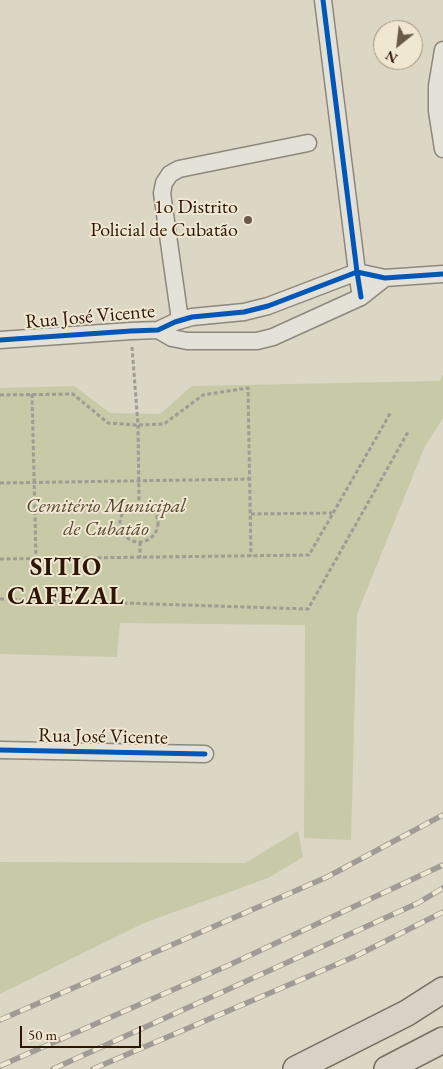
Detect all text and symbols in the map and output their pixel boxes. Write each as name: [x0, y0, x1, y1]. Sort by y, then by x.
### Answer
north arrow: [373, 20, 423, 70]
text: N: [382, 47, 401, 68]
place label: 1o Distrito Policial de Cubatão: [90, 196, 238, 243]
marker: 1o Distrito Policial de Cubatão: [242, 214, 254, 226]
street label: Rua José Vicente: [24, 299, 156, 335]
park label: Cemitério Municipal de Cubatão: [26, 495, 186, 542]
district label: SITIO CAFEZAL: [6, 553, 126, 612]
street label: Rua José Vicente: [38, 724, 168, 750]
scale bar: [22, 1016, 144, 1048]
text: 50 m: [28, 1025, 57, 1044]

